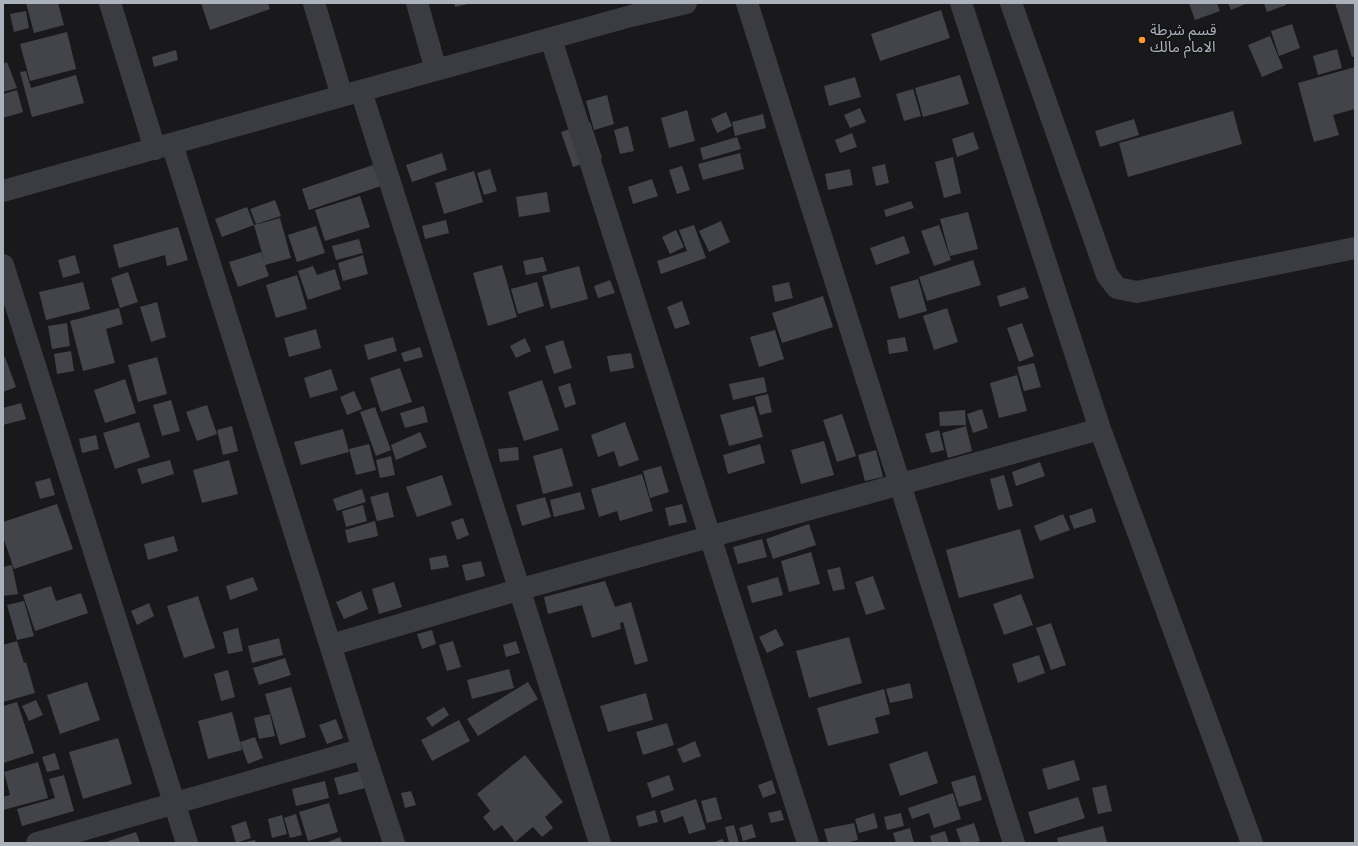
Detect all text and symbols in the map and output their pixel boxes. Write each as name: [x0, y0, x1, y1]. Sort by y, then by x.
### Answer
place label: قسم شرطة الامام مالك: [1150, 22, 1216, 57]
marker: قسم شرطة الامام مالك: [1137, 35, 1147, 45]

